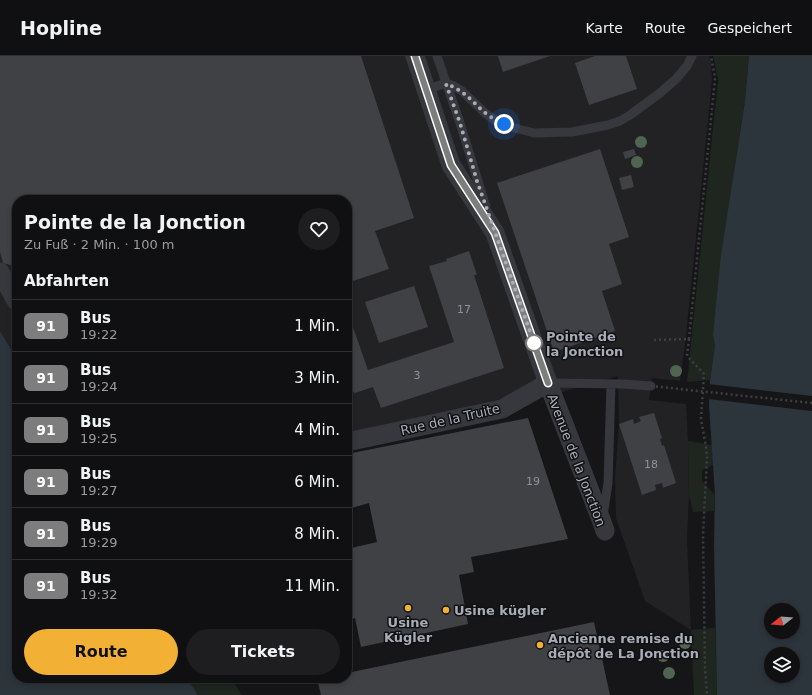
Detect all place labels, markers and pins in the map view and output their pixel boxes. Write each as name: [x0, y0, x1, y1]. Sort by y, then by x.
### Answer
place label: Pointe de la Jonction: [546, 329, 623, 359]
marker: Pointe de la Jonction: [525, 334, 543, 352]
marker: Usine Kügler: [403, 603, 413, 613]
place label: Usine kügler: [454, 603, 547, 618]
marker: Usine kügler: [441, 605, 451, 615]
place label: Usine Kügler: [384, 615, 433, 645]
place label: Ancienne remise du dépôt de La Jonction: [548, 631, 699, 661]
marker: Ancienne remise du dépôt de La Jonction: [535, 640, 545, 650]

